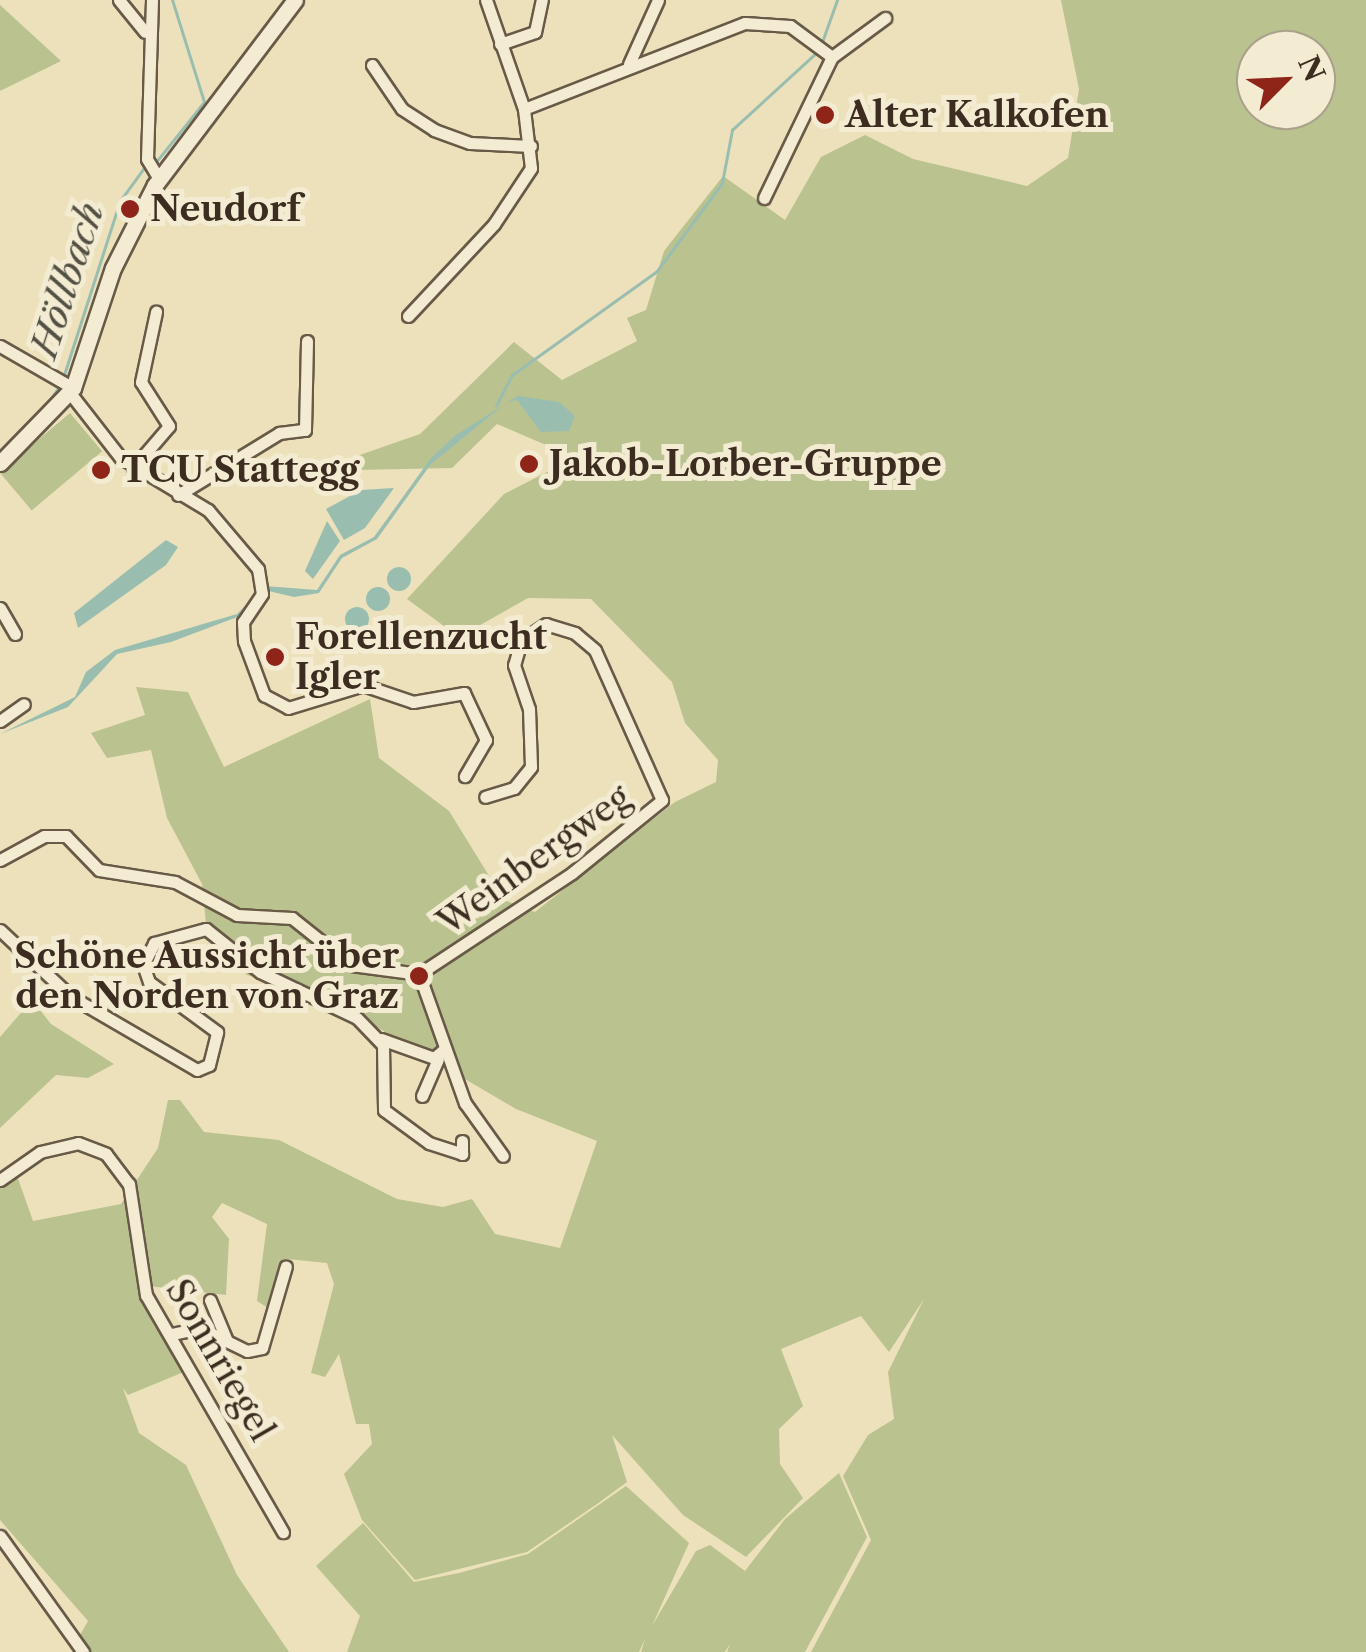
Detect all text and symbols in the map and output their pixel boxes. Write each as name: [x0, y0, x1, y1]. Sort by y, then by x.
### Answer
north arrow: [1236, 30, 1336, 130]
text: N: [1291, 51, 1332, 87]
place label: Alter Kalkofen: [845, 94, 1109, 136]
marker: Alter Kalkofen: [814, 104, 836, 126]
place label: Neudorf: [150, 188, 301, 230]
water label: Höllbach: [21, 197, 113, 363]
marker: Neudorf: [119, 198, 141, 220]
place label: Jakob-Lorber-Gruppe: [549, 443, 942, 485]
place label: TCU Stattegg: [121, 449, 359, 491]
marker: Jakob-Lorber-Gruppe: [518, 453, 540, 475]
marker: TCU Stattegg: [90, 459, 112, 481]
place label: Forellenzucht Igler: [295, 616, 547, 698]
marker: Forellenzucht Igler: [264, 646, 286, 668]
street label: Weinbergweg: [430, 776, 638, 944]
place label: Schöne Aussicht über den Norden von Graz: [13, 935, 399, 1017]
marker: Schöne Aussicht über den Norden von Graz: [408, 965, 430, 987]
street label: Sonnriegel: [157, 1272, 283, 1448]

